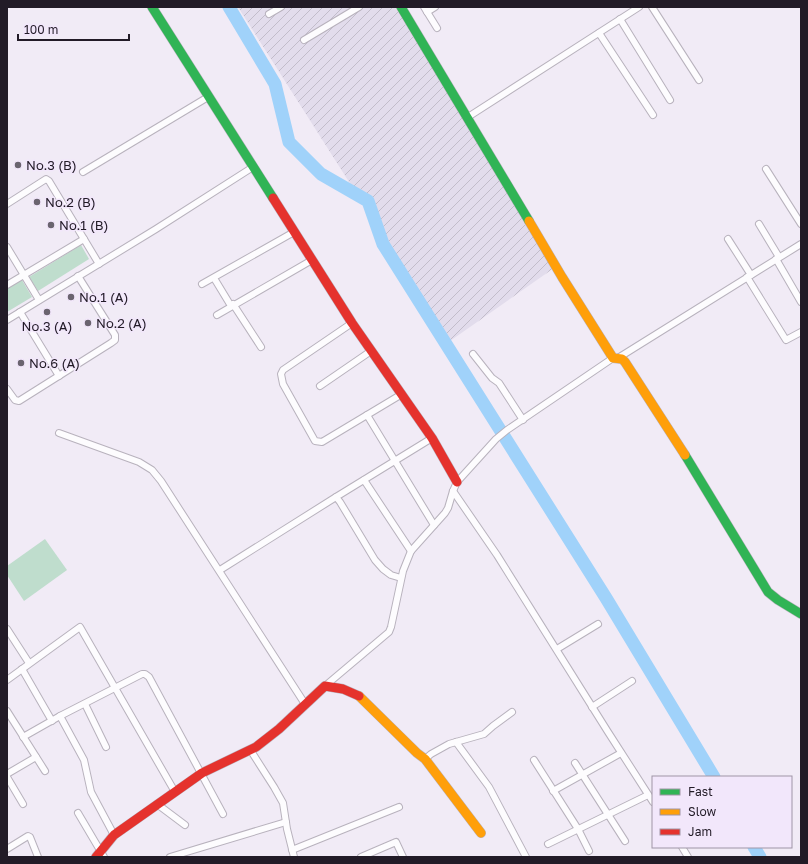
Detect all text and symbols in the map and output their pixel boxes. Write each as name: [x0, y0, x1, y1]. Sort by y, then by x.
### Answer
scale bar: [18, 16, 129, 42]
text: 100 m: [24, 22, 58, 37]
place label: No.3 (B): [26, 157, 77, 173]
marker: No.3 (B): [13, 160, 23, 170]
place label: No.2 (B): [45, 194, 96, 210]
marker: No.2 (B): [32, 197, 42, 207]
place label: No.1 (B): [59, 217, 108, 233]
marker: No.1 (B): [46, 220, 56, 230]
place label: No.1 (A): [79, 289, 128, 305]
marker: No.1 (A): [66, 292, 76, 302]
marker: No.3 (A): [42, 307, 52, 317]
place label: No.2 (A): [96, 315, 147, 331]
place label: No.3 (A): [22, 318, 72, 334]
marker: No.2 (A): [83, 318, 93, 328]
place label: No.6 (A): [29, 355, 80, 371]
marker: No.6 (A): [16, 358, 26, 368]
legend: [652, 776, 792, 848]
text: Fast: [688, 784, 713, 799]
text: Slow: [688, 804, 716, 819]
text: Jam: [688, 824, 712, 839]

